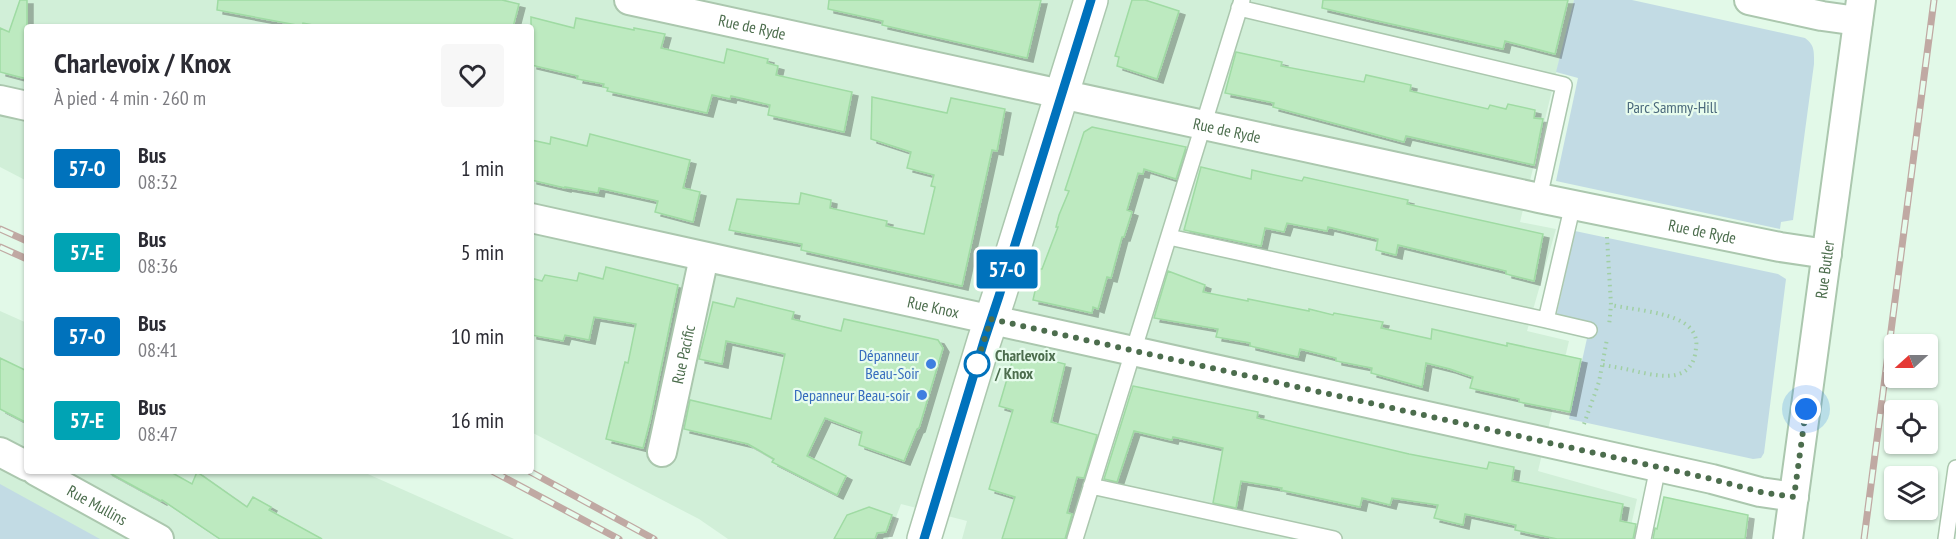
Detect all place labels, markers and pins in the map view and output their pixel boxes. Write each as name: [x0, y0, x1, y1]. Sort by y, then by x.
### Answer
place label: Dépanneur Beau-Soir: [859, 345, 920, 383]
place label: Charlevoix / Knox: [994, 345, 1055, 383]
marker: Charlevoix / Knox: [964, 351, 990, 377]
marker: Dépanneur Beau-Soir: [924, 357, 938, 371]
place label: Depanneur Beau-soir: [794, 385, 911, 405]
marker: Depanneur Beau-soir: [915, 388, 929, 402]

